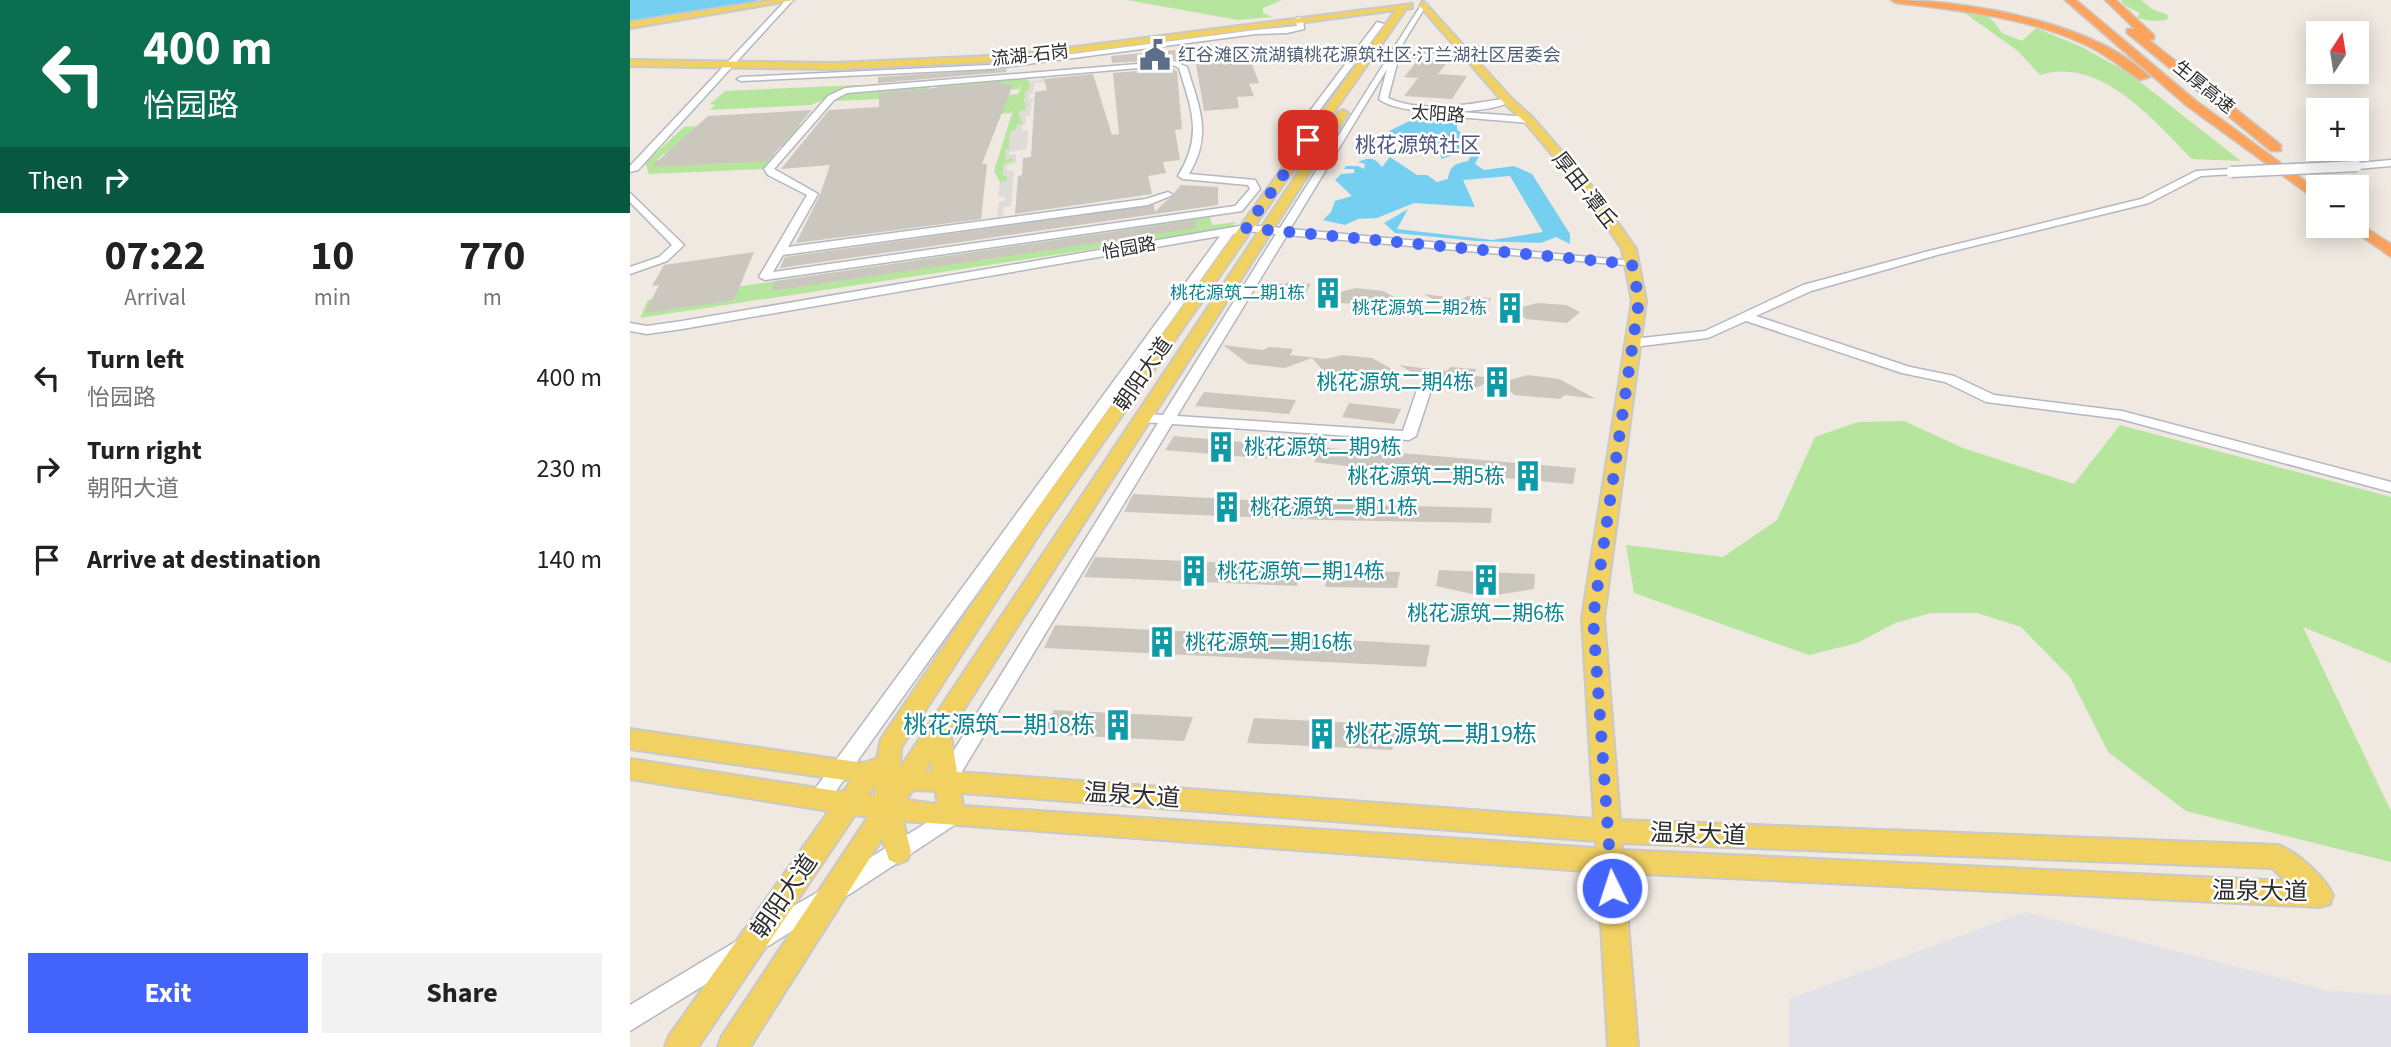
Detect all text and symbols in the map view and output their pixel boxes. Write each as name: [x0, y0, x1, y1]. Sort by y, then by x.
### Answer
text: 400 m: [143, 14, 272, 84]
north arrow: [2306, 21, 2370, 84]
map controls: [2306, 21, 2369, 238]
icon: left: [28, 28, 119, 119]
public building icon: 红谷滩区流湖镇桃花源筑社区·汀兰湖社区居委会: [1138, 38, 1172, 72]
street label: 流湖-石岗: [990, 39, 1070, 72]
place label: 红谷滩区流湖镇桃花源筑社区·汀兰湖社区居委会: [1178, 43, 1560, 68]
street label: 生厚高速: [2168, 55, 2240, 120]
text: 怡园路: [143, 83, 239, 129]
button: +: [2306, 98, 2369, 161]
street label: 太阳路: [1410, 100, 1466, 129]
pin: [1278, 110, 1338, 170]
icon: arrive: [1289, 121, 1327, 159]
district label: 桃花源筑社区: [1355, 130, 1481, 160]
street label: 厚田-潭丘: [1545, 145, 1625, 235]
icon: right: [97, 161, 135, 199]
text: Then: [28, 162, 83, 199]
button: −: [2306, 175, 2369, 238]
text: 07:22: [104, 226, 206, 286]
text: 10: [310, 226, 355, 286]
text: 770: [459, 226, 526, 286]
street label: 怡园路: [1100, 231, 1158, 265]
building icon: 桃花源筑二期1栋: [1311, 276, 1345, 310]
text: Arrival: [124, 281, 186, 314]
text: min: [314, 281, 351, 314]
text: m: [483, 281, 502, 314]
place label: 桃花源筑二期1栋: [1170, 281, 1305, 306]
building icon: 桃花源筑二期2栋: [1493, 291, 1527, 325]
place label: 桃花源筑二期2栋: [1352, 296, 1487, 321]
street label: 朝阳大道: [1107, 331, 1179, 417]
text: Turn left: [87, 341, 184, 378]
icon: left: [28, 359, 66, 397]
text: 400 m: [536, 359, 602, 396]
building icon: 桃花源筑二期4栋: [1480, 365, 1514, 399]
place label: 桃花源筑二期4栋: [1317, 367, 1474, 397]
text: 怡园路: [87, 381, 156, 414]
building icon: 桃花源筑二期9栋: [1204, 430, 1238, 464]
text: Turn right: [87, 432, 202, 469]
place label: 桃花源筑二期9栋: [1244, 432, 1401, 462]
icon: right: [28, 450, 66, 488]
text: 230 m: [536, 450, 602, 487]
building icon: 桃花源筑二期5栋: [1511, 459, 1545, 493]
place label: 桃花源筑二期5栋: [1348, 461, 1505, 491]
text: 朝阳大道: [87, 472, 179, 505]
building icon: 桃花源筑二期11栋: [1210, 490, 1244, 524]
place label: 桃花源筑二期11栋: [1250, 492, 1418, 522]
icon: arrive: [28, 541, 66, 579]
text: Arrive at destination: [87, 541, 321, 578]
text: 140 m: [536, 541, 602, 578]
building icon: 桃花源筑二期14栋: [1177, 554, 1211, 588]
place label: 桃花源筑二期14栋: [1217, 556, 1385, 586]
building icon: 桃花源筑二期6栋: [1469, 563, 1503, 597]
place label: 桃花源筑二期6栋: [1407, 598, 1565, 628]
building icon: 桃花源筑二期16栋: [1145, 625, 1179, 659]
place label: 桃花源筑二期16栋: [1185, 627, 1353, 657]
place label: 桃花源筑二期18栋: [903, 708, 1095, 743]
building icon: 桃花源筑二期18栋: [1101, 708, 1135, 742]
building icon: 桃花源筑二期19栋: [1305, 717, 1339, 751]
place label: 桃花源筑二期19栋: [1345, 717, 1537, 752]
street label: 温泉大道: [1083, 775, 1181, 816]
street label: 温泉大道: [1649, 815, 1747, 854]
street label: 朝阳大道: [743, 847, 826, 946]
position arrow: [1575, 851, 1649, 925]
street label: 温泉大道: [2212, 873, 2308, 910]
button: Exit: [28, 953, 308, 1033]
button: Share: [322, 953, 602, 1033]

